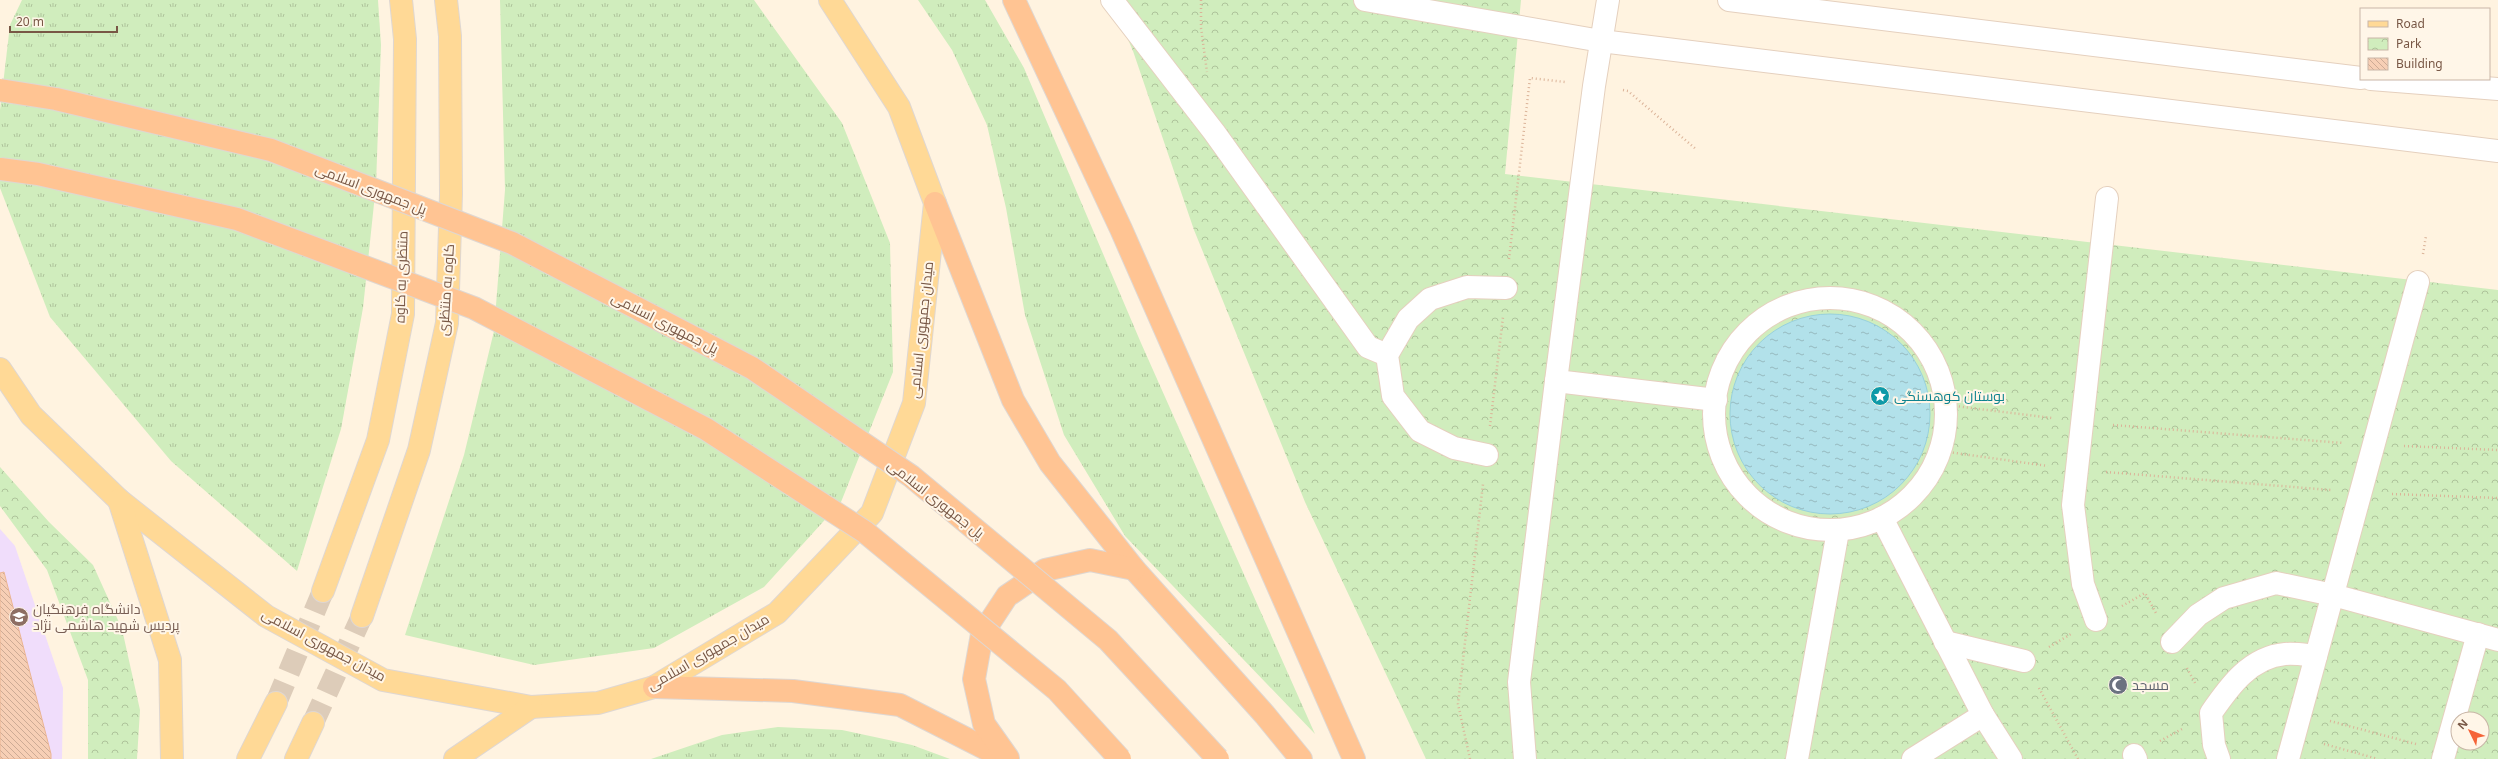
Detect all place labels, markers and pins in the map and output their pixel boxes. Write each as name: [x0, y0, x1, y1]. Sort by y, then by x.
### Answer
place icon: بوستان کوهسنگی: [1869, 385, 1891, 407]
place label: بوستان کوهسنگی: [1894, 386, 2005, 405]
place label: دانشگاه فرهنگیان پردیس شهید هاشمی نژاد: [33, 599, 180, 635]
school or university icon: دانشگاه فرهنگیان پردیس شهید هاشمی نژاد: [8, 606, 30, 628]
mosque icon: مسجد: [2107, 674, 2129, 696]
place label: مسجد: [2132, 675, 2169, 694]

